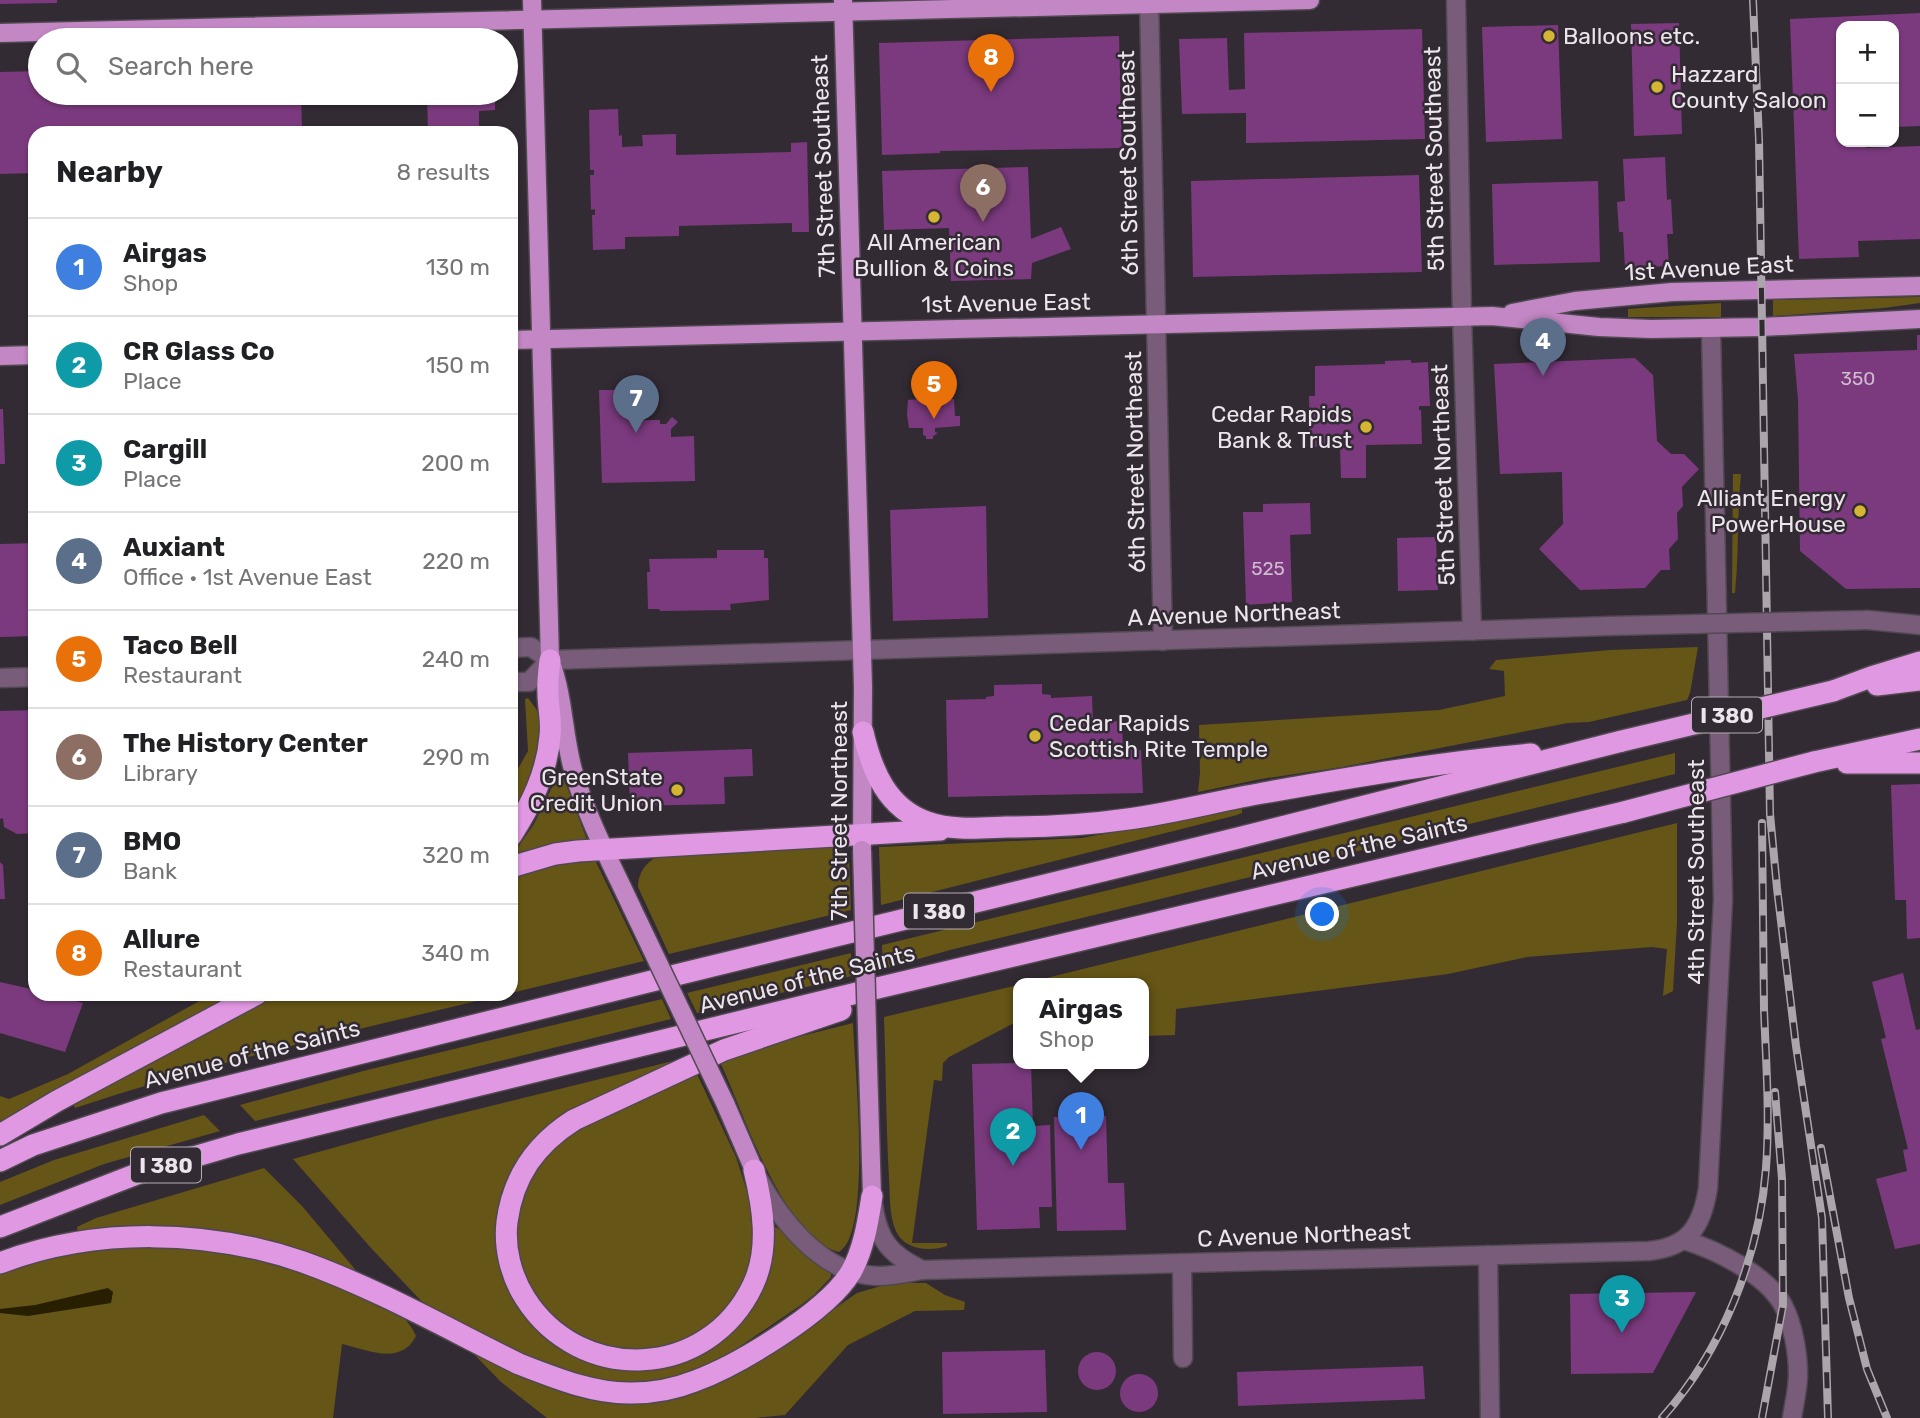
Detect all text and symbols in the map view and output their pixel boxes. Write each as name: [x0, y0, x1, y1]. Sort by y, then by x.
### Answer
map controls: [1836, 21, 1899, 147]
button: +: [1836, 21, 1899, 84]
place label: Balloons etc.: [1563, 22, 1700, 50]
search box: [28, 28, 518, 105]
marker: Balloons etc.: [1541, 28, 1557, 44]
pin: 8: [968, 34, 1014, 92]
street label: 5th Street Southeast: [1418, 46, 1450, 272]
icon: search: [52, 48, 90, 86]
street label: 6th Street Southeast: [1112, 50, 1144, 276]
text: Search here: [108, 51, 254, 82]
street label: 7th Street Southeast: [805, 54, 841, 278]
place label: Hazzard County Saloon: [1671, 60, 1827, 114]
marker: Hazzard County Saloon: [1649, 79, 1665, 95]
button: −: [1836, 84, 1899, 147]
text: Nearby: [56, 154, 163, 190]
text: 8 results: [396, 158, 490, 186]
pin: 6: [960, 164, 1006, 222]
marker: All American Bullion & Coins: [926, 209, 942, 225]
place label: All American Bullion & Coins: [854, 228, 1014, 282]
text: Airgas: [123, 238, 207, 269]
street label: 1st Avenue East: [1624, 250, 1794, 286]
text: 1: [73, 253, 85, 281]
text: 130 m: [426, 253, 490, 281]
text: Shop: [123, 269, 178, 297]
street label: 1st Avenue East: [921, 288, 1091, 318]
pin: 4: [1520, 318, 1566, 376]
text: CR Glass Co: [123, 336, 275, 367]
text: 2: [72, 351, 86, 379]
text: 150 m: [426, 351, 490, 379]
street label: 6th Street Northeast: [1119, 351, 1151, 573]
pin: 5: [911, 361, 957, 419]
street label: 5th Street Northeast: [1425, 364, 1461, 586]
text: Place: [123, 367, 182, 395]
house number: 350: [1841, 367, 1875, 390]
pin: 7: [613, 375, 659, 433]
place label: Cedar Rapids Bank & Trust: [1211, 400, 1352, 454]
marker: Cedar Rapids Bank & Trust: [1358, 419, 1374, 435]
text: Cargill: [123, 434, 207, 465]
text: 3: [71, 449, 87, 477]
text: 200 m: [421, 449, 490, 477]
text: Place: [123, 465, 182, 493]
place label: Alliant Energy PowerHouse: [1697, 484, 1846, 538]
marker: Alliant Energy PowerHouse: [1852, 503, 1868, 519]
text: Auxiant: [123, 532, 225, 563]
text: 4: [71, 547, 87, 575]
text: 220 m: [422, 547, 490, 575]
house number: 525: [1251, 557, 1285, 580]
text: Office · 1st Avenue East: [123, 563, 372, 591]
street label: A Avenue Northeast: [1127, 596, 1341, 632]
text: Taco Bell: [123, 630, 238, 661]
text: 5: [72, 645, 86, 673]
text: 240 m: [422, 645, 490, 673]
text: Restaurant: [123, 661, 242, 689]
road number: I 380: [1692, 698, 1762, 732]
street label: 7th Street Northeast: [825, 701, 853, 921]
place label: Cedar Rapids Scottish Rite Temple: [1049, 709, 1268, 763]
text: The History Center: [123, 728, 368, 759]
marker: Cedar Rapids Scottish Rite Temple: [1027, 728, 1043, 744]
text: 6: [72, 743, 86, 771]
text: 290 m: [422, 743, 490, 771]
text: Library: [123, 759, 198, 787]
street label: 4th Street Southeast: [1682, 759, 1710, 985]
place label: GreenState Credit Union: [530, 763, 663, 817]
marker: GreenState Credit Union: [669, 782, 685, 798]
street label: Avenue of the Saints: [1248, 808, 1470, 886]
text: BMO: [123, 826, 181, 857]
text: 7: [72, 841, 86, 869]
text: 320 m: [422, 841, 490, 869]
text: Bank: [123, 857, 177, 885]
road number: I 380: [904, 894, 974, 928]
your location: [1305, 897, 1339, 931]
text: Allure: [123, 924, 200, 955]
text: 8: [71, 939, 87, 967]
text: 340 m: [421, 939, 490, 967]
street label: Avenue of the Saints: [696, 939, 918, 1019]
text: Restaurant: [123, 955, 242, 983]
popup: [1013, 978, 1149, 1069]
text: Airgas: [1039, 994, 1123, 1025]
street label: Avenue of the Saints: [141, 1014, 363, 1094]
text: Shop: [1039, 1025, 1094, 1053]
pin: 1: [1058, 1092, 1104, 1150]
pin: 2: [990, 1108, 1036, 1166]
road number: I 380: [131, 1148, 201, 1182]
street label: C Avenue Northeast: [1197, 1217, 1411, 1253]
pin: 3: [1599, 1275, 1645, 1333]

